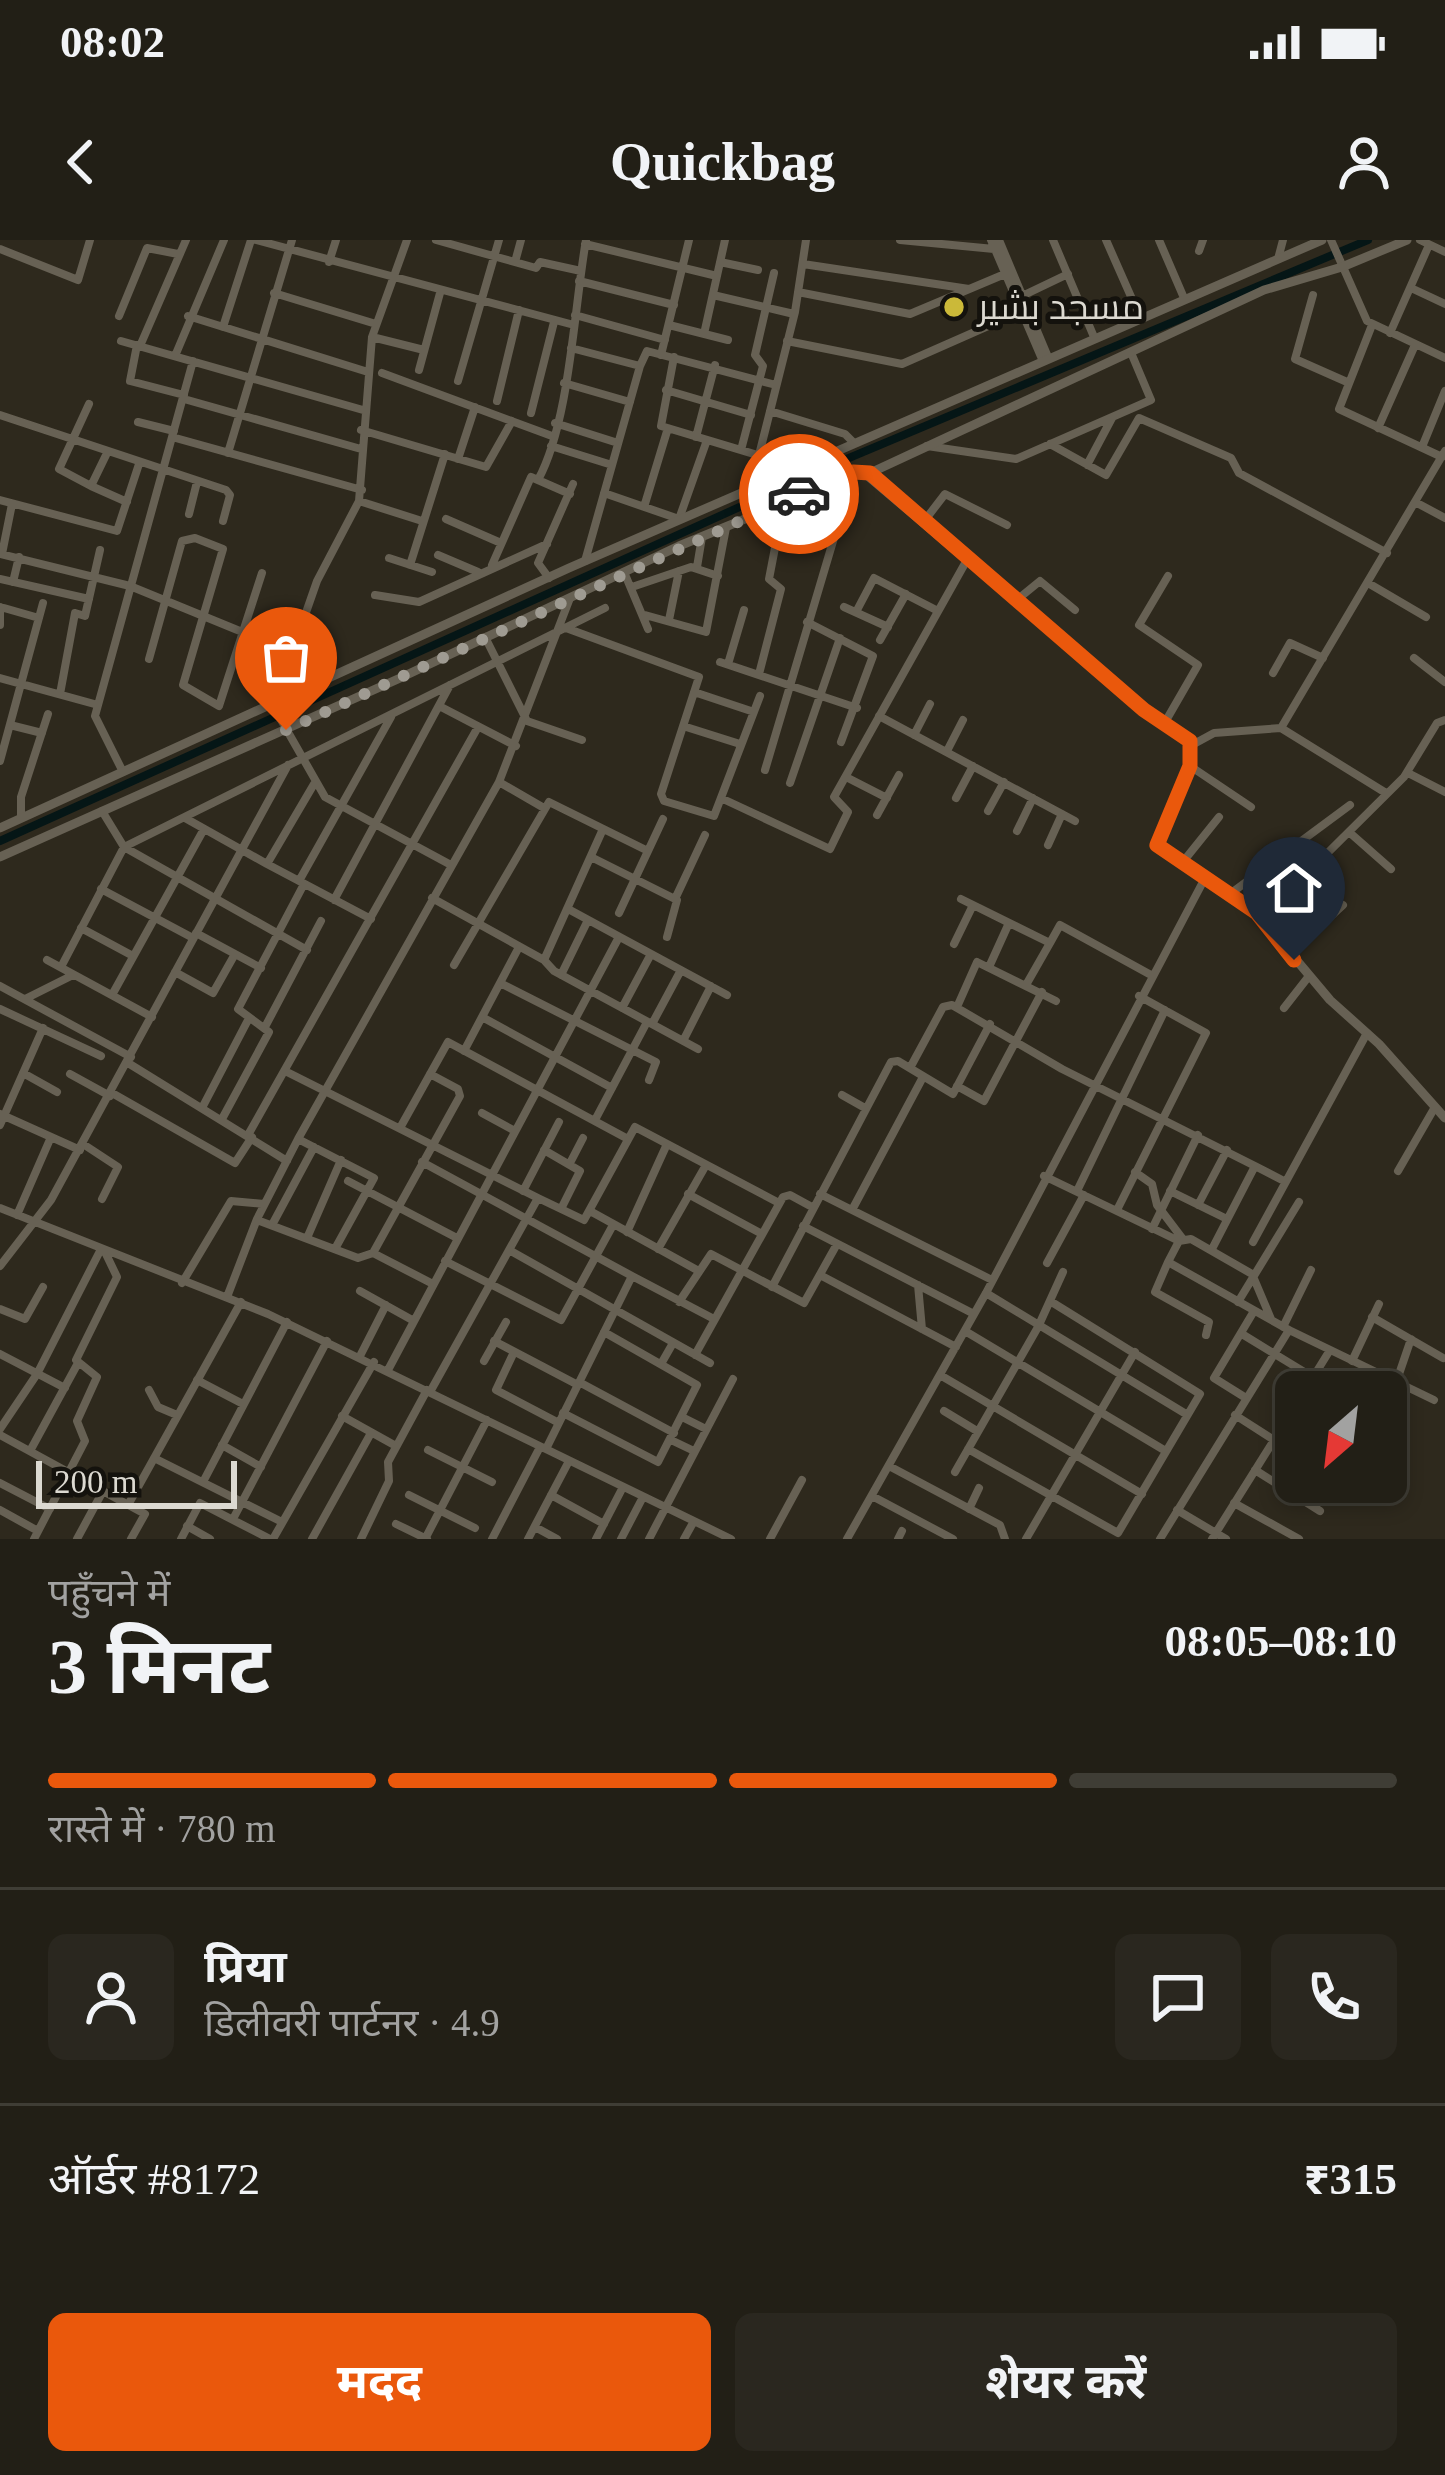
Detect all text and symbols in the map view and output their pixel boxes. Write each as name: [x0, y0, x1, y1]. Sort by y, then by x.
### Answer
text: 08:02: [60, 17, 165, 67]
icon: back: [48, 129, 114, 195]
icon: person: [1331, 129, 1397, 195]
text: Quickbag: [610, 132, 835, 192]
place label: مسجد بشیر: [976, 287, 1144, 327]
marker: مسجد بشیر: [941, 294, 967, 320]
courier: [739, 434, 859, 554]
icon: car: [766, 461, 832, 527]
pin: [235, 607, 337, 730]
icon: bag: [253, 625, 319, 691]
pin: [1243, 837, 1345, 960]
icon: home: [1261, 855, 1327, 921]
north arrow: [1275, 1371, 1407, 1503]
map controls: [1275, 1371, 1407, 1503]
scale bar: [36, 1455, 237, 1508]
text: 200 m: [54, 1464, 137, 1500]
text: पहुँचने में: [48, 1571, 170, 1614]
text: 08:05–08:10: [1165, 1616, 1397, 1666]
text: 3 मिनट: [48, 1623, 270, 1710]
text: रास्ते में · 780 m: [48, 1807, 276, 1850]
button: person: [48, 1934, 174, 2060]
button: chat: [1115, 1934, 1241, 2060]
button: phone: [1271, 1934, 1397, 2060]
text: प्रिया: [204, 1942, 287, 1992]
text: डिलीवरी पार्टनर · 4.9: [204, 2001, 500, 2044]
text: ऑर्डर #8172: [48, 2154, 260, 2204]
text: ₹315: [1304, 2154, 1397, 2204]
button: मदद: [48, 2313, 711, 2451]
button: शेयर करें: [735, 2313, 1397, 2451]

